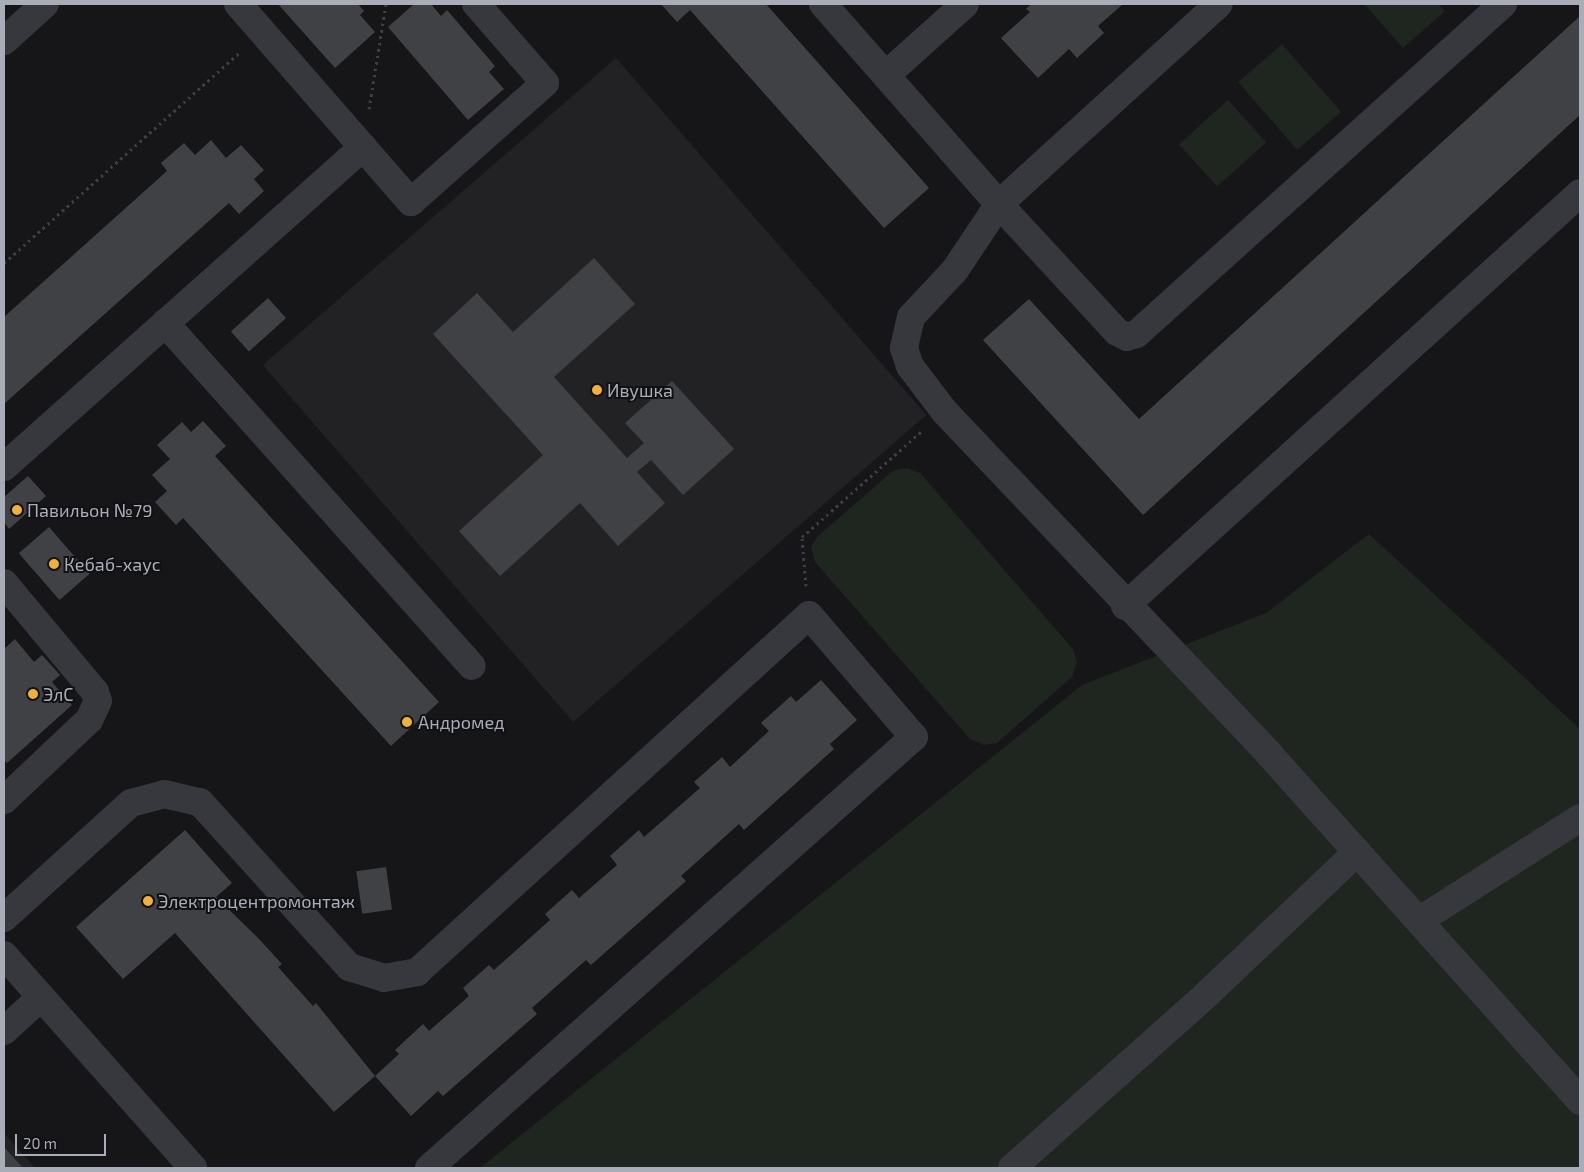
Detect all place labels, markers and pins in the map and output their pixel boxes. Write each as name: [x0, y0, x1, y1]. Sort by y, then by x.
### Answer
place label: Ивушка: [607, 379, 673, 401]
marker: Ивушка: [591, 384, 603, 396]
place label: Павильон №79: [27, 499, 152, 521]
marker: Павильон №79: [11, 504, 23, 516]
place label: Кебаб-хаус: [64, 553, 161, 575]
marker: Кебаб-хаус: [48, 558, 60, 570]
place label: ЭлС: [43, 683, 74, 705]
marker: ЭлС: [27, 688, 39, 700]
place label: Андромед: [418, 711, 505, 733]
marker: Андромед: [400, 715, 414, 729]
place label: Электроцентромонтаж: [158, 890, 355, 912]
marker: Электроцентромонтаж: [142, 895, 154, 907]

